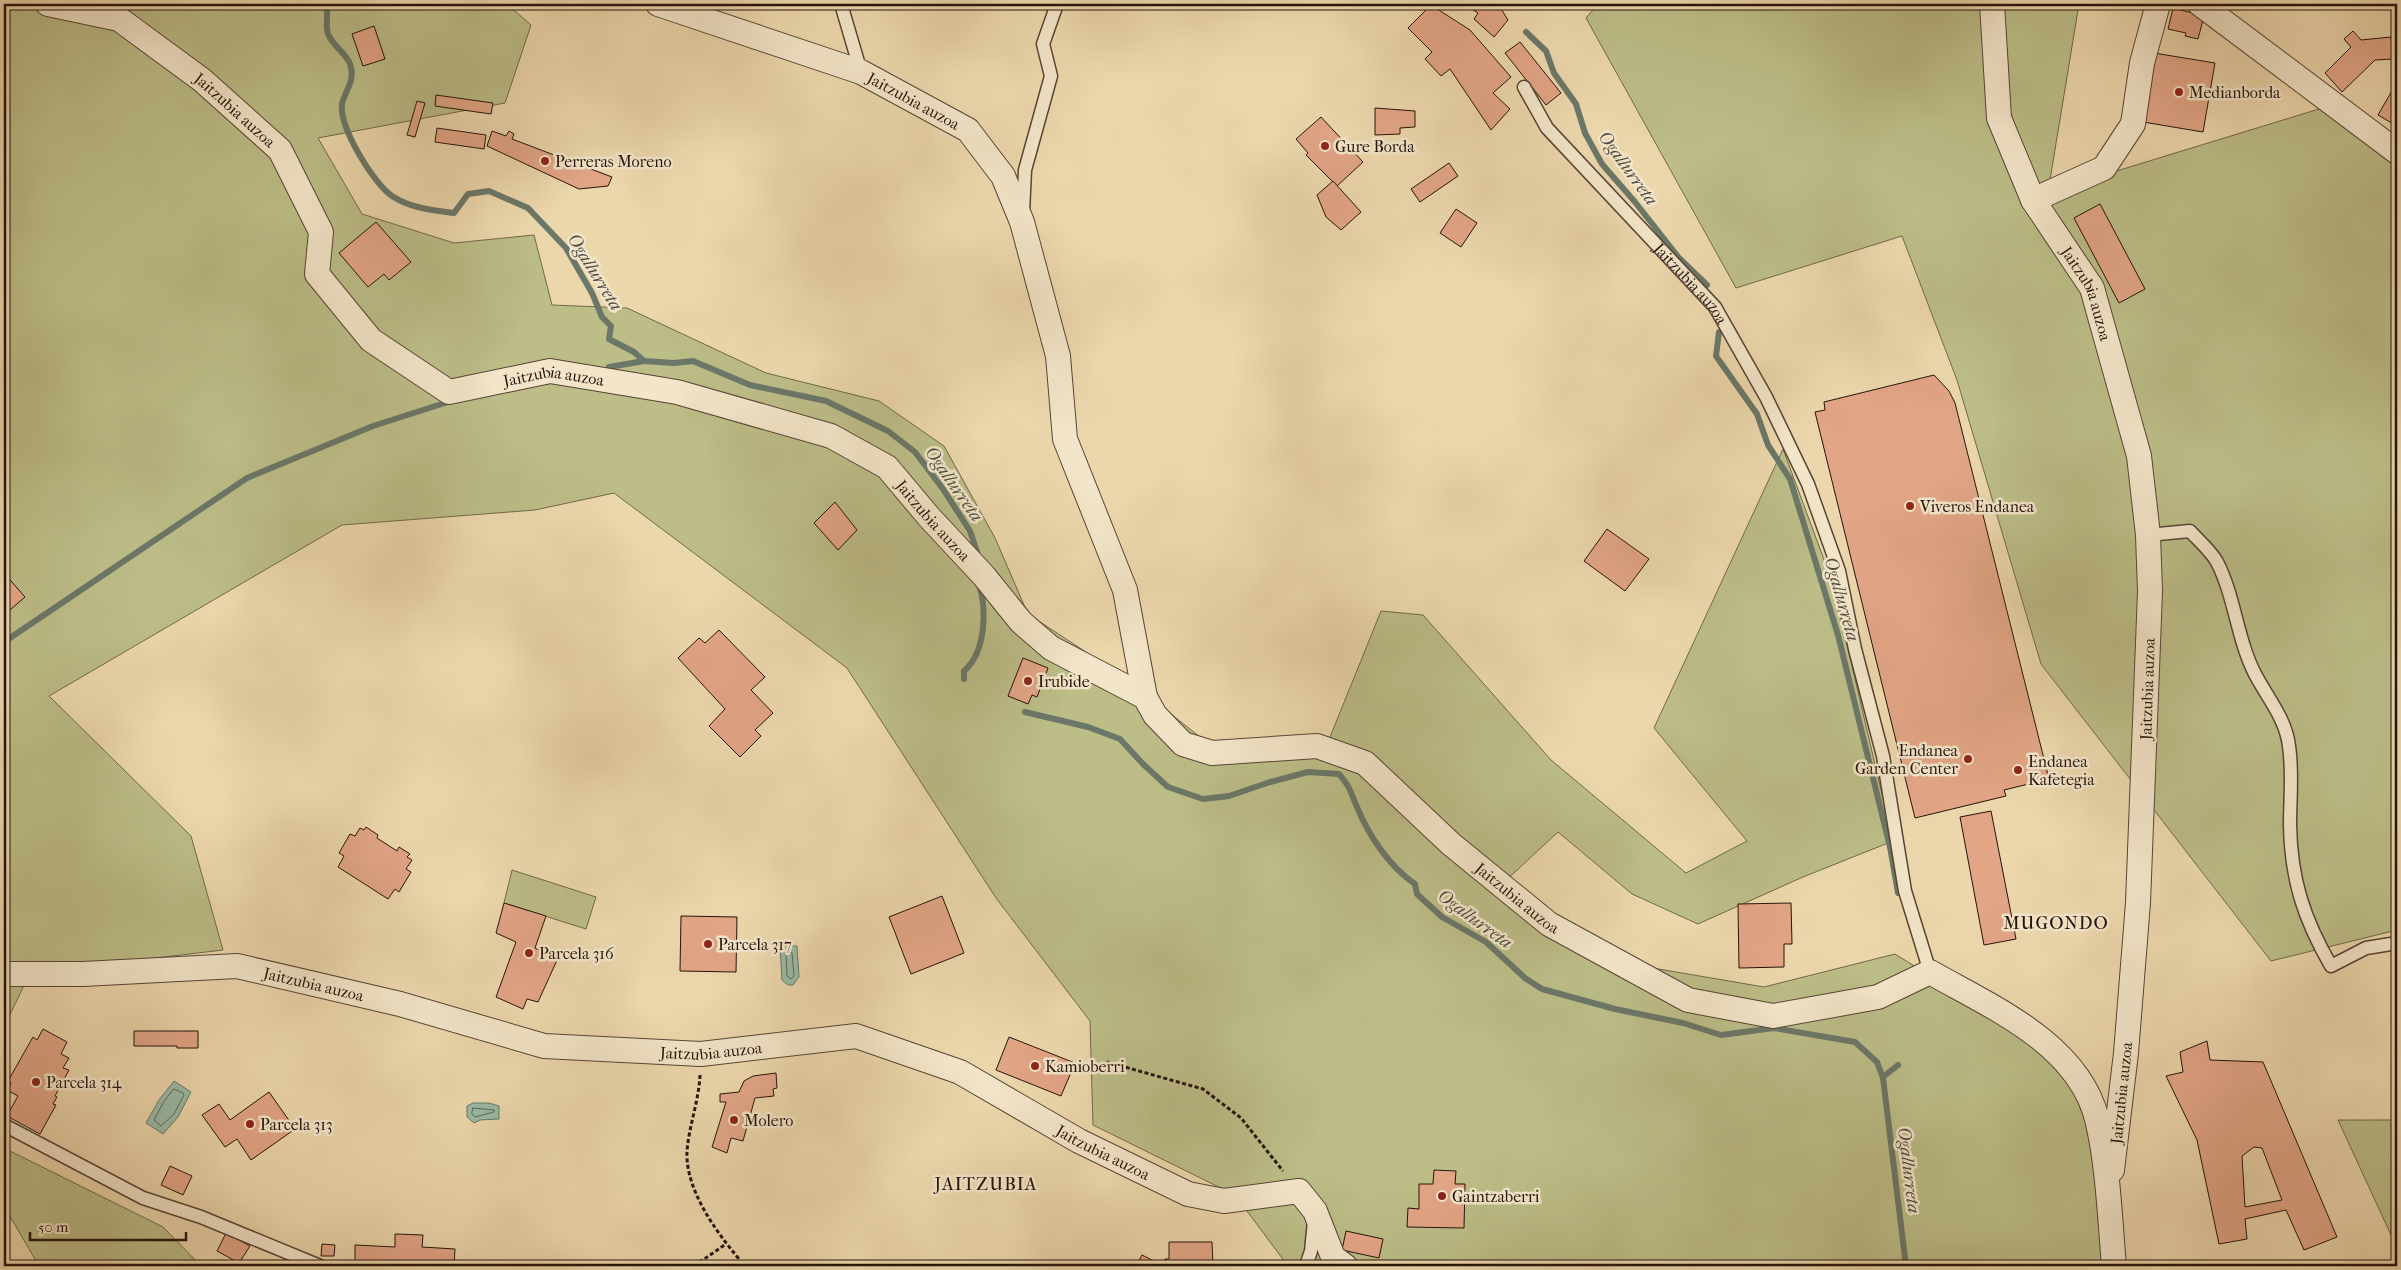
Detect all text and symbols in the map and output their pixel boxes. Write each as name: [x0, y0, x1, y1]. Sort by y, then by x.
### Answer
street label: Jaitzubia auzoa: [862, 67, 963, 134]
street label: Jaitzubia auzoa: [189, 68, 280, 152]
place label: Medianborda: [2189, 83, 2281, 102]
marker: Medianborda: [2173, 86, 2185, 98]
water label: Ogallurreta: [1594, 127, 1662, 210]
place label: Gure Borda: [1335, 137, 1415, 156]
marker: Gure Borda: [1319, 140, 1331, 152]
place label: Perreras Moreno: [555, 152, 672, 171]
marker: Perreras Moreno: [539, 155, 551, 167]
water label: Ogallurreta: [563, 230, 626, 315]
street label: Jaitzubia auzoa: [1648, 238, 1732, 328]
street label: Jaitzubia auzoa: [2056, 241, 2115, 344]
street label: Jaitzubia auzoa: [500, 362, 606, 391]
water label: Ogallurreta: [920, 443, 987, 526]
street label: Jaitzubia auzoa: [891, 475, 975, 566]
place label: Viveros Endanea: [1919, 497, 2035, 516]
marker: Viveros Endanea: [1904, 500, 1916, 512]
water label: Ogallurreta: [1819, 554, 1864, 644]
street label: Jaitzubia auzoa: [2136, 637, 2159, 742]
place label: Irubide: [1038, 672, 1090, 691]
marker: Irubide: [1022, 675, 1034, 687]
place label: Endanea Garden Center: [1855, 741, 1959, 778]
place label: Endanea Kafetegia: [2028, 752, 2095, 789]
marker: Endanea Garden Center: [1962, 753, 1974, 765]
marker: Endanea Kafetegia: [2012, 764, 2024, 776]
street label: Jaitzubia auzoa: [1470, 857, 1563, 938]
water label: Ogallurreta: [1433, 885, 1516, 953]
district label: MUGONDO: [2003, 913, 2109, 934]
place label: Parcela 317: [718, 935, 792, 954]
marker: Parcela 317: [702, 938, 714, 950]
place label: Parcela 316: [539, 944, 614, 963]
marker: Parcela 316: [523, 947, 535, 959]
street label: Jaitzubia auzoa: [260, 963, 366, 1005]
street label: Jaitzubia auzoa: [658, 1038, 764, 1064]
street label: Jaitzubia auzoa: [2106, 1041, 2136, 1147]
place label: Kamioberri: [1045, 1057, 1125, 1076]
marker: Kamioberri: [1029, 1060, 1041, 1072]
place label: Parcela 314: [46, 1073, 122, 1092]
marker: Parcela 314: [30, 1076, 42, 1088]
place label: Molero: [744, 1111, 793, 1130]
marker: Molero: [728, 1114, 740, 1126]
place label: Parcela 313: [260, 1115, 333, 1134]
marker: Parcela 313: [244, 1118, 256, 1130]
street label: Jaitzubia auzoa: [1051, 1120, 1153, 1184]
water label: Ogallurreta: [1893, 1126, 1924, 1214]
district label: JAITZUBIA: [932, 1174, 1038, 1195]
place label: Gaintzaberri: [1452, 1187, 1540, 1206]
marker: Gaintzaberri: [1436, 1190, 1448, 1202]
scale bar: [30, 1210, 186, 1242]
text: 50 m: [38, 1218, 69, 1236]

